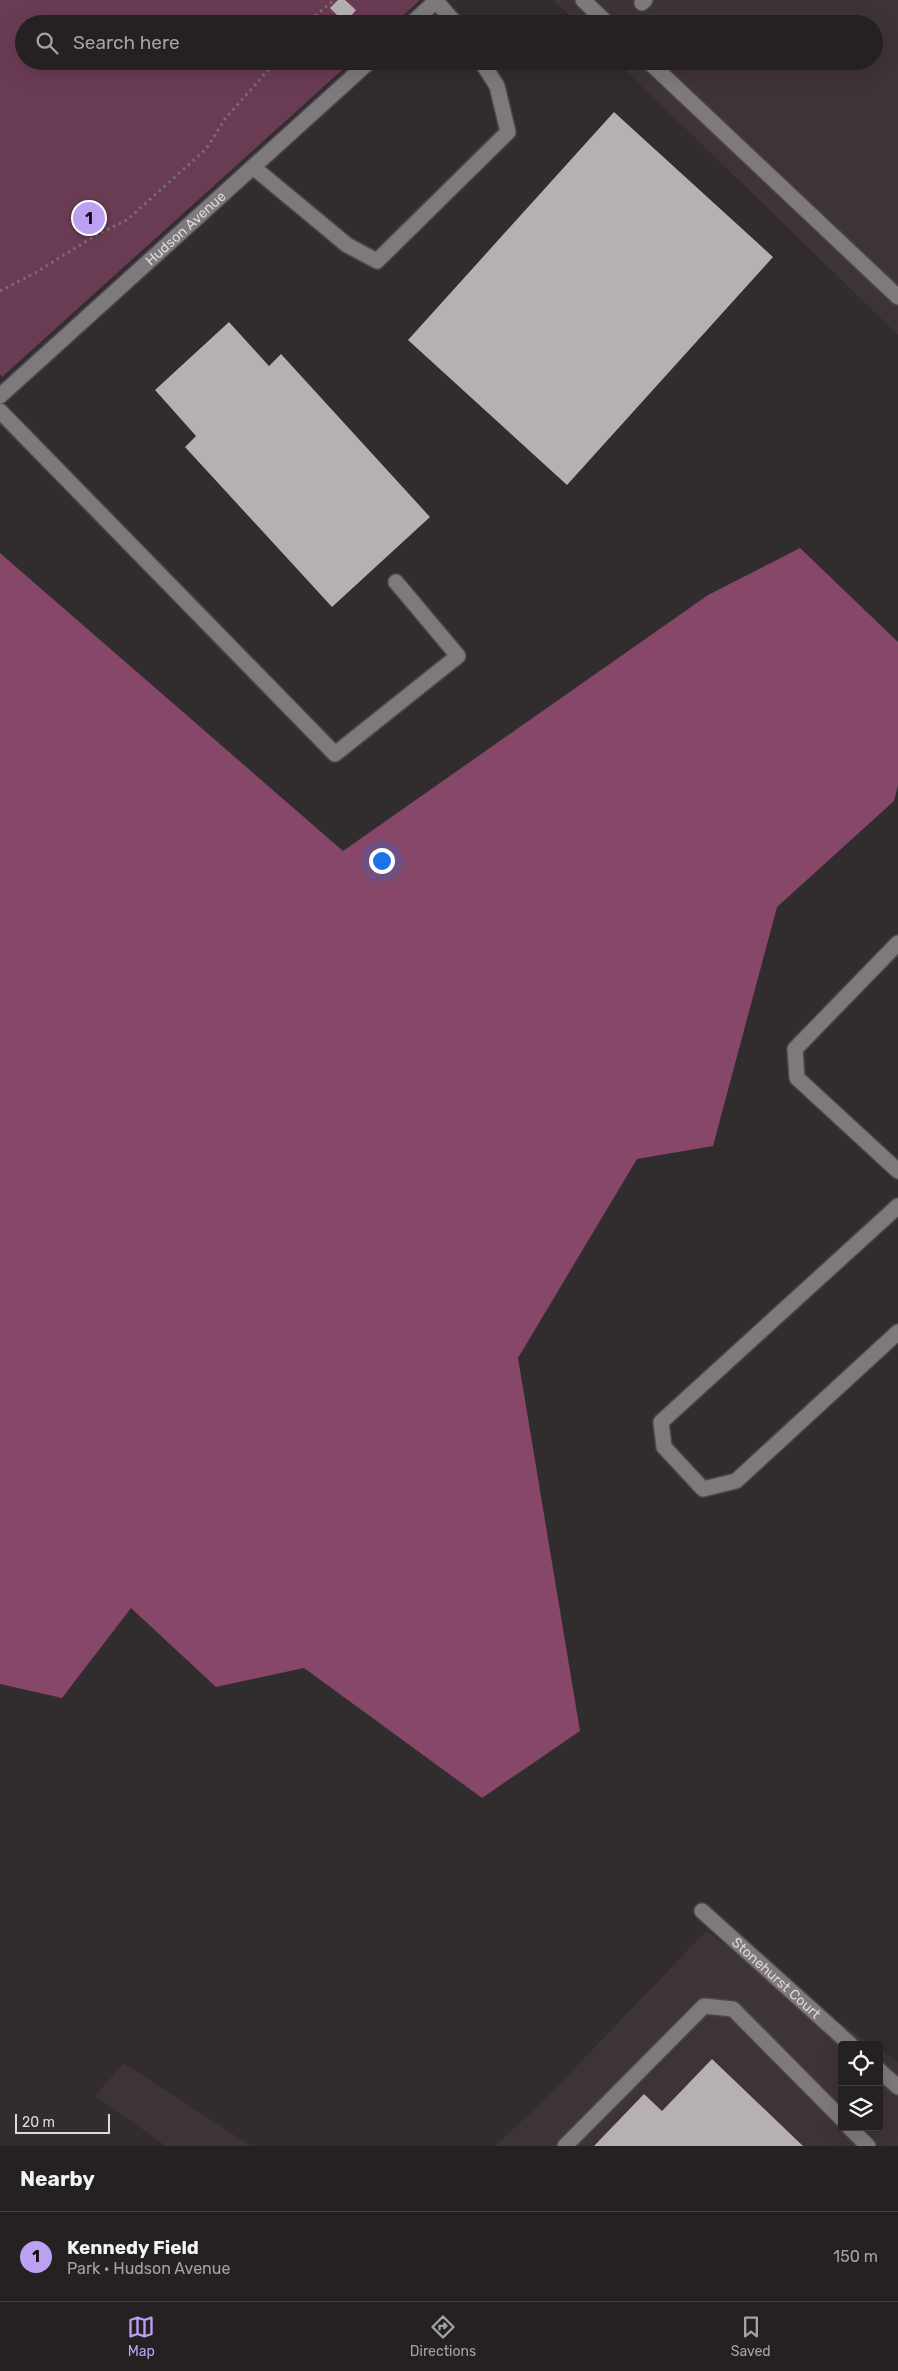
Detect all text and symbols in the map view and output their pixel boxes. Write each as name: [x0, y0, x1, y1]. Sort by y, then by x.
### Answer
search box: [15, 15, 883, 70]
icon: search: [33, 29, 61, 57]
text: Search here: [73, 31, 180, 54]
street label: Hudson Avenue: [142, 188, 230, 269]
pin: 1: [73, 199, 105, 237]
your location: [369, 848, 395, 874]
street label: Stonehurst Court: [728, 1934, 824, 2023]
map controls: [838, 2041, 883, 2131]
button: locate: [838, 2041, 883, 2086]
button: layers: [838, 2086, 883, 2131]
scale bar: [15, 2111, 110, 2134]
text: 20 m: [22, 2114, 55, 2131]
text: Nearby: [20, 2166, 95, 2191]
text: Kennedy Field: [67, 2236, 199, 2259]
text: 1: [32, 2247, 40, 2266]
text: 150 m: [833, 2247, 878, 2266]
text: Park · Hudson Avenue: [67, 2259, 230, 2278]
tab: Map: [127, 2313, 155, 2360]
tab: Directions: [410, 2313, 476, 2360]
tab: Saved: [731, 2313, 771, 2360]

